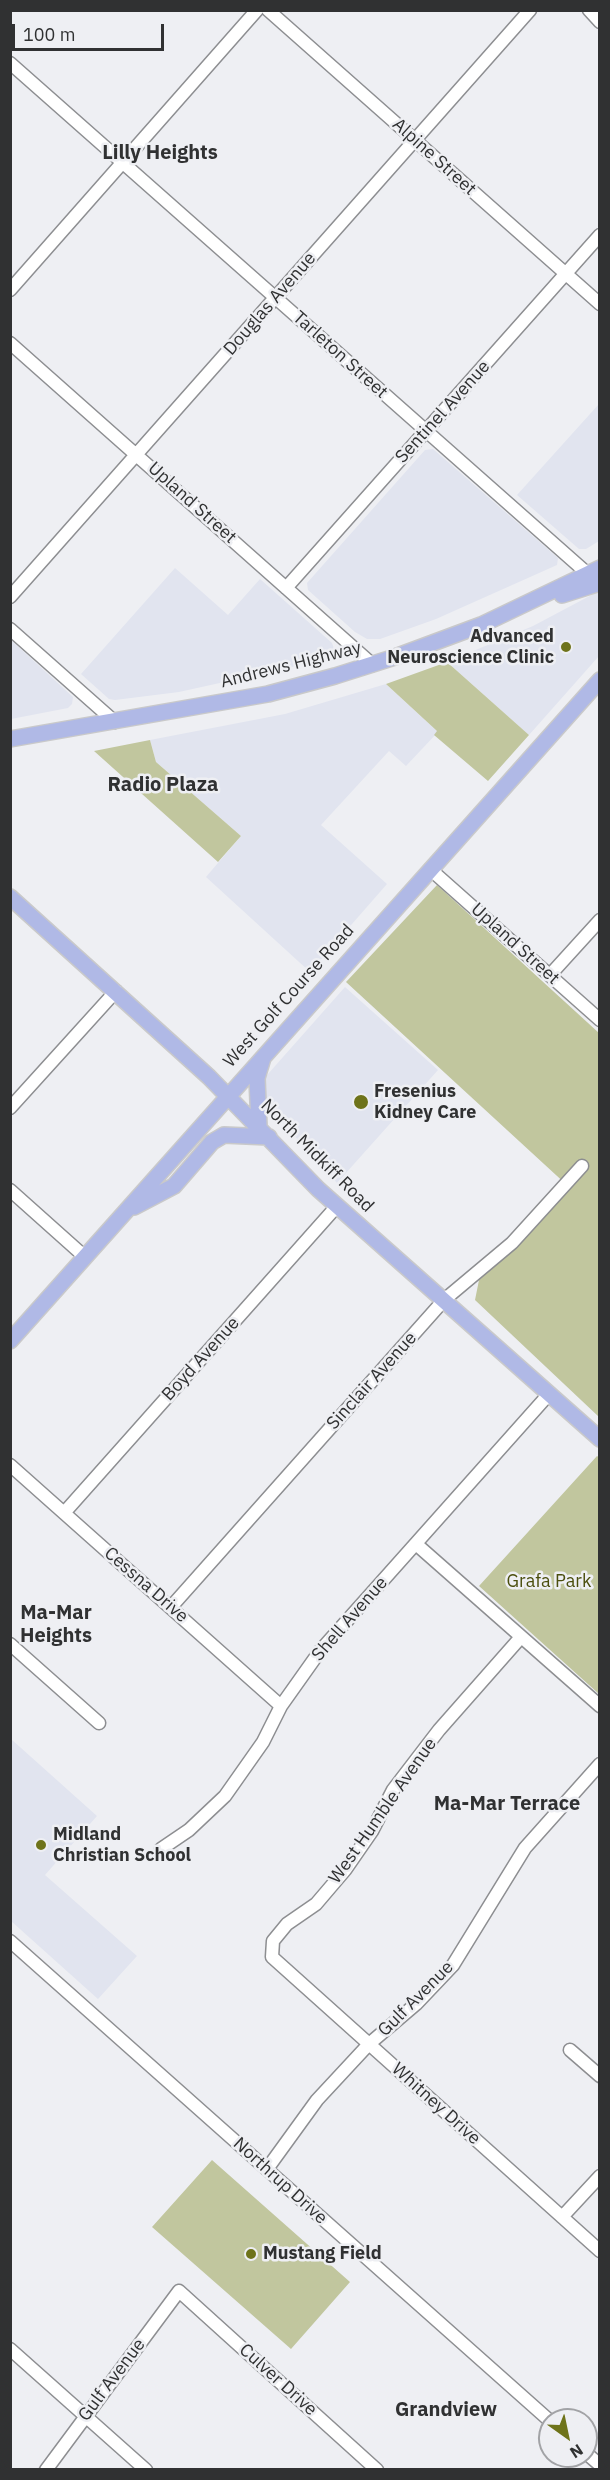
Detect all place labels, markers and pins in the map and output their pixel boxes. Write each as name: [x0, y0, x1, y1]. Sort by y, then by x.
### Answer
place label: Advanced Neuroscience Clinic: [387, 626, 554, 668]
marker: Advanced Neuroscience Clinic: [559, 640, 573, 654]
place label: Fresenius Kidney Care: [374, 1081, 476, 1124]
marker: Fresenius Kidney Care: [352, 1093, 370, 1111]
place label: Midland Christian School: [53, 1824, 191, 1866]
marker: Midland Christian School: [34, 1838, 48, 1852]
place label: Mustang Field: [263, 2243, 382, 2265]
marker: Mustang Field: [244, 2247, 258, 2261]

